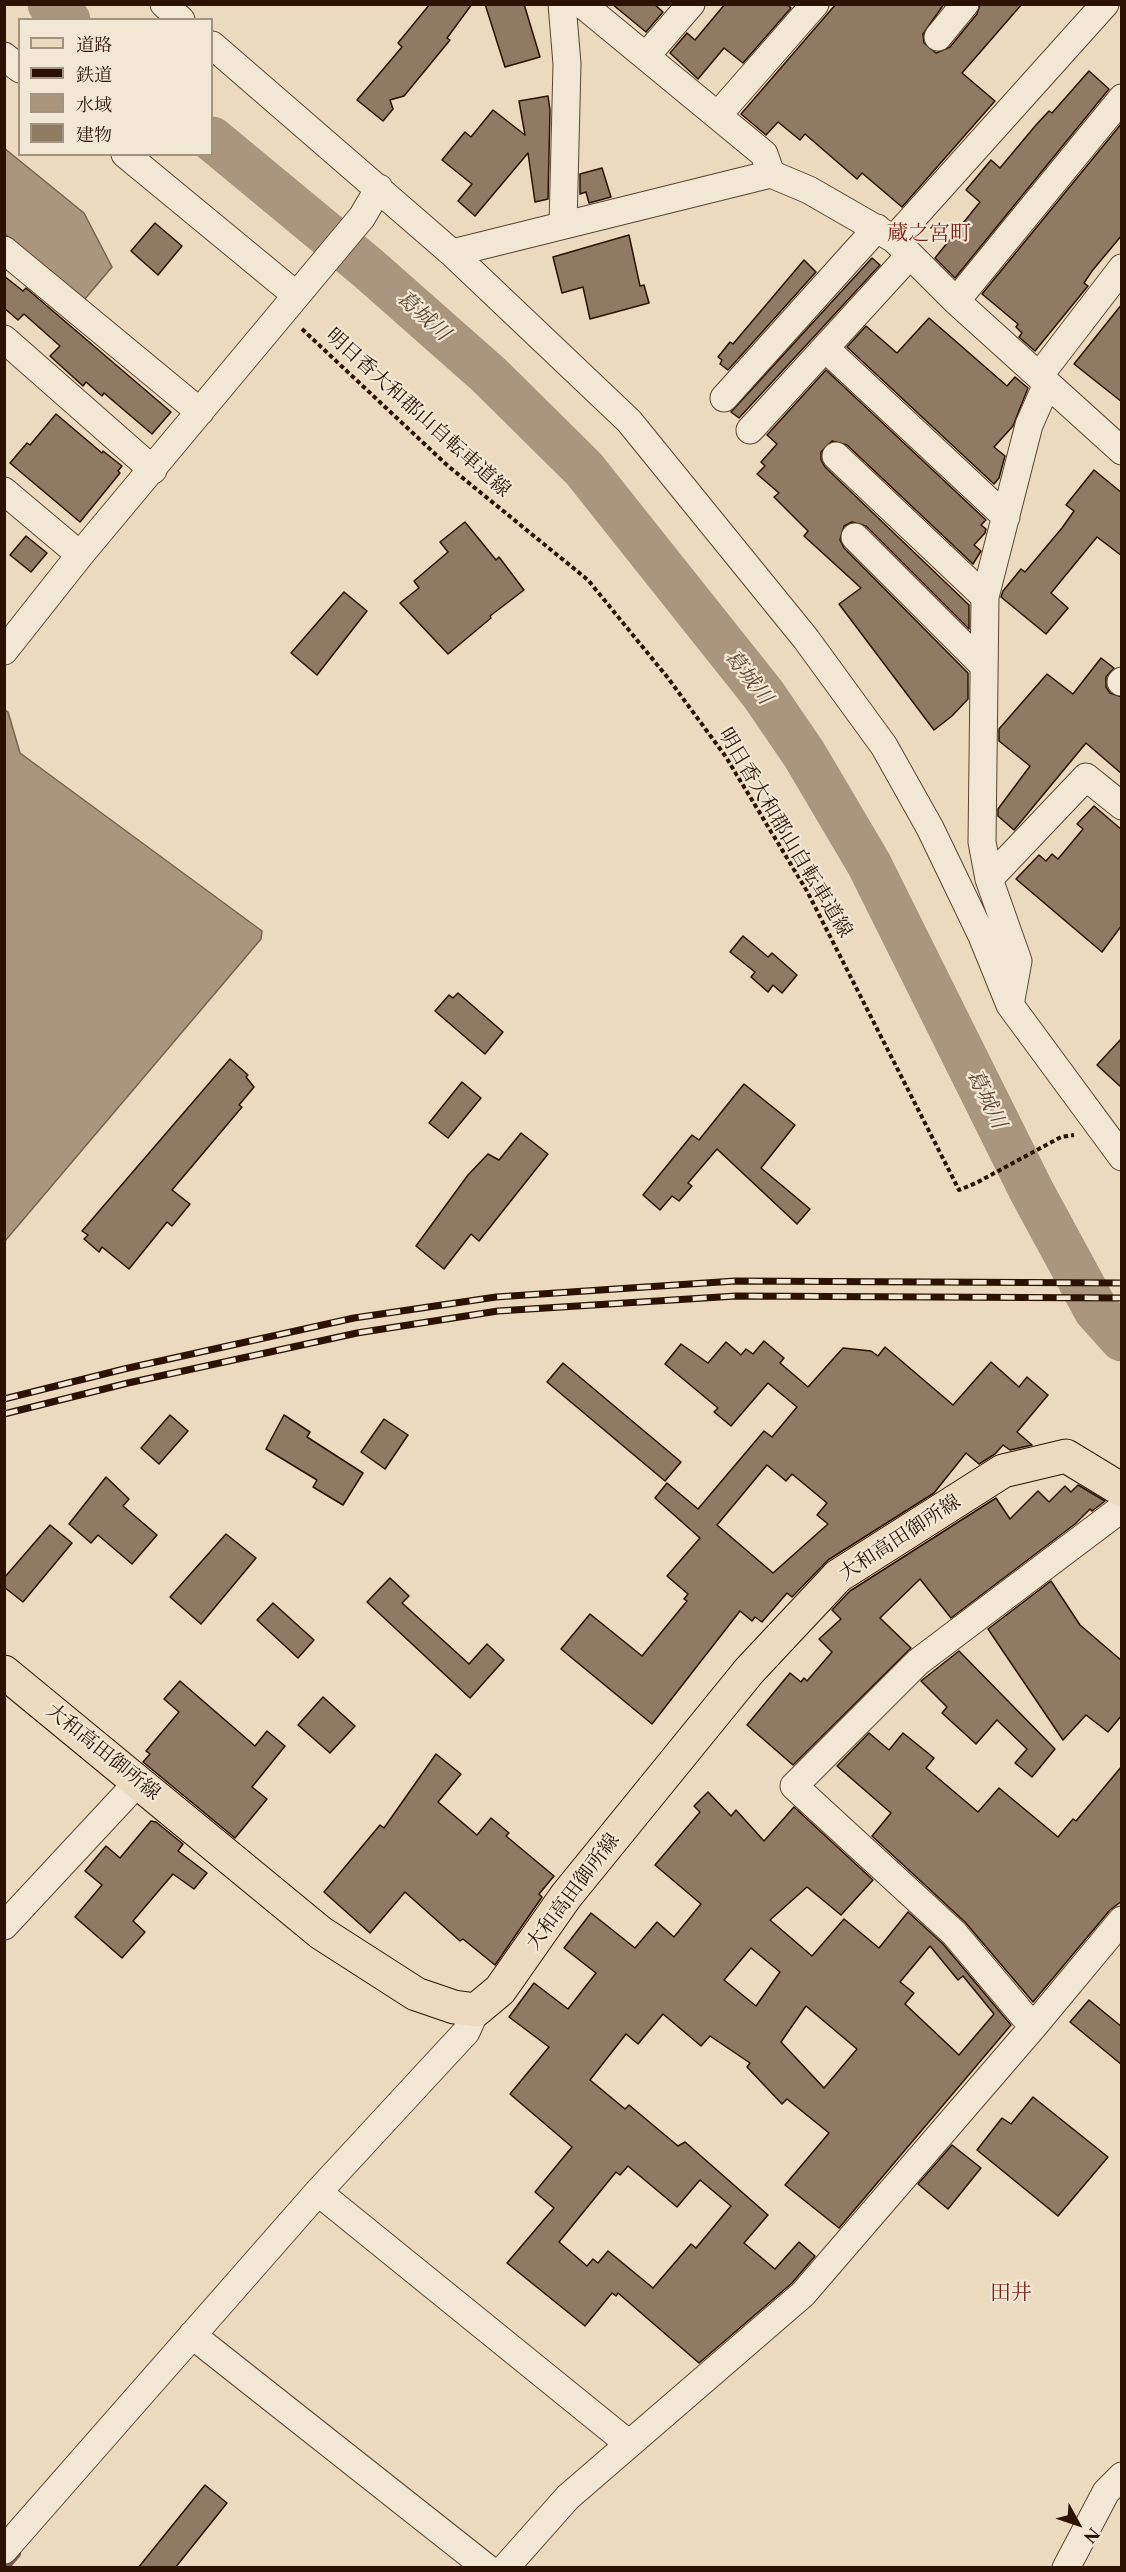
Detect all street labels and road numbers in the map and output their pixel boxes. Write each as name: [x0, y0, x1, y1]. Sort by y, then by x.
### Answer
street label: 明日香大和郡山自転車道線: [321, 324, 515, 502]
street label: 明日香大和郡山自転車道線: [713, 724, 857, 942]
street label: 大和高田御所線: [835, 1490, 965, 1586]
street label: 大和高田御所線: [41, 1699, 165, 1805]
street label: 大和高田御所線: [521, 1829, 625, 1955]

